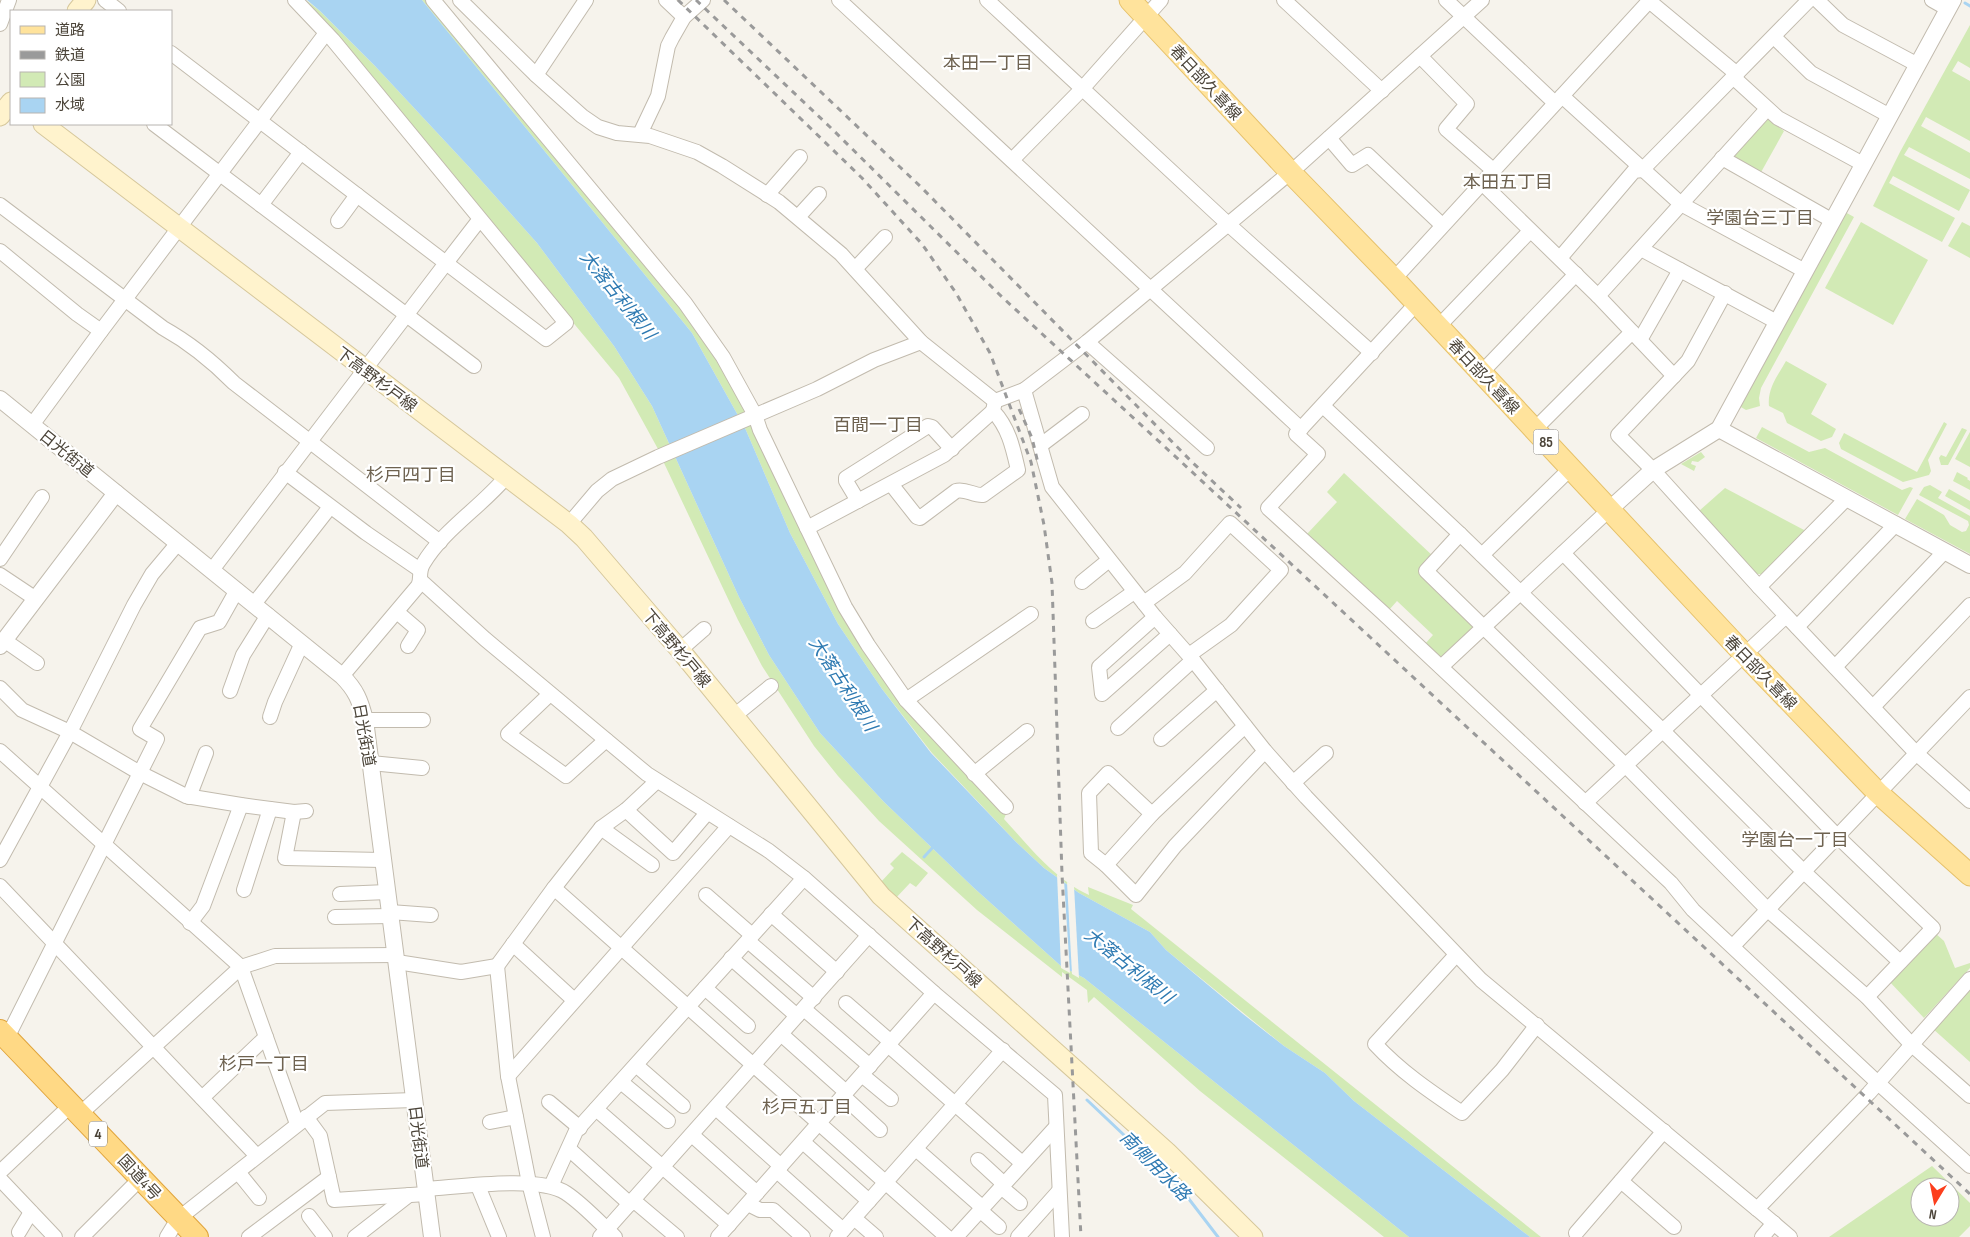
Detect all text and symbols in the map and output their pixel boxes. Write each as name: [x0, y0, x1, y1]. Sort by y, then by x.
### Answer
legend: [10, 10, 172, 125]
text: 道路: [55, 21, 85, 40]
street label: 春日部久喜線: [1165, 41, 1245, 125]
text: 鉄道: [55, 46, 85, 65]
district label: 本田一丁目: [943, 53, 1033, 74]
text: 公園: [55, 71, 85, 90]
text: 水域: [55, 96, 85, 115]
district label: 本田五丁目: [1463, 172, 1553, 193]
district label: 学園台三丁目: [1706, 208, 1814, 229]
water label: 大落古利根川: [575, 247, 661, 345]
street label: 春日部久喜線: [1443, 335, 1523, 419]
street label: 下高野杉戸線: [332, 344, 420, 417]
district label: 百間一丁目: [833, 415, 923, 436]
street label: 日光街道: [35, 427, 97, 482]
road number: 85: [1534, 430, 1558, 454]
district label: 杉戸四丁目: [366, 465, 456, 486]
street label: 下高野杉戸線: [638, 606, 714, 692]
street label: 春日部久喜線: [1720, 632, 1800, 714]
water label: 大落古利根川: [804, 633, 882, 737]
street label: 日光街道: [349, 702, 378, 768]
district label: 学園台一丁目: [1741, 830, 1849, 851]
street label: 下高野杉戸線: [901, 914, 985, 992]
water label: 大落古利根川: [1080, 924, 1179, 1010]
district label: 杉戸一丁目: [219, 1054, 309, 1075]
district label: 杉戸五丁目: [762, 1097, 852, 1118]
street label: 日光街道: [404, 1104, 431, 1170]
road number: 4: [89, 1122, 107, 1146]
water label: 南側用水路: [1115, 1127, 1195, 1207]
street label: 国道4号: [113, 1152, 165, 1205]
north arrow: [1910, 1177, 1960, 1227]
text: N: [1928, 1205, 1938, 1223]

